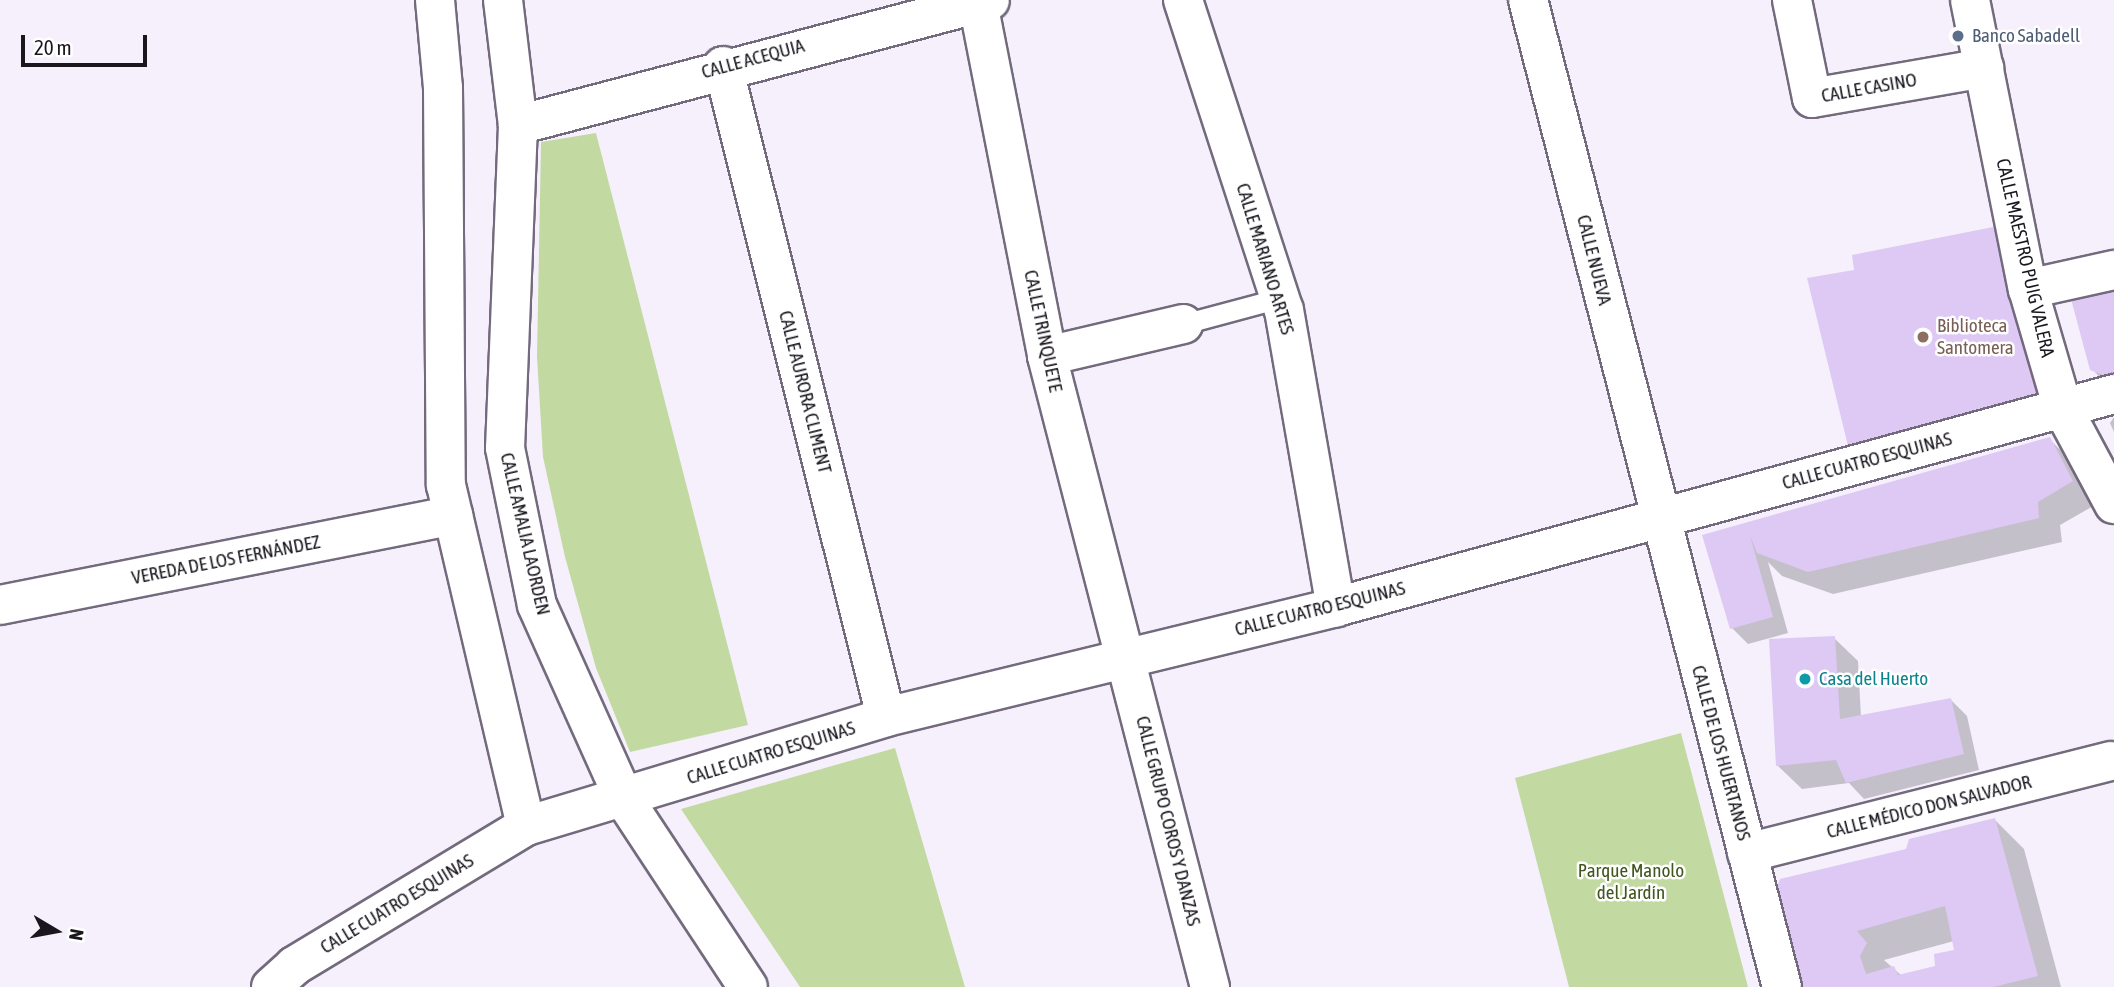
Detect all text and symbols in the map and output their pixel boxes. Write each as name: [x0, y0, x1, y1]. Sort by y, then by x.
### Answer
scale bar: [24, 21, 150, 65]
place label: Banco Sabadell: [1972, 25, 2080, 47]
marker: Banco Sabadell: [1950, 28, 1966, 44]
street label: CALLE ACEQUIA: [699, 34, 807, 84]
text: 20 m: [34, 35, 72, 59]
street label: CALLE CASINO: [1820, 68, 1918, 108]
street label: CALLE MAESTRO PUIG VALERA: [1991, 156, 2059, 360]
street label: CALLE MARIANO ARTES: [1231, 181, 1299, 337]
street label: CALLE NUEVA: [1572, 213, 1616, 307]
street label: CALLE TRINQUETE: [1019, 268, 1067, 394]
street label: CALLE AURORA CLIMENT: [774, 308, 836, 476]
place label: Biblioteca Santomera: [1937, 315, 2014, 359]
marker: Biblioteca Santomera: [1915, 329, 1931, 345]
street label: CALLE CUATRO ESQUINAS: [1780, 427, 1954, 495]
street label: CALLE AMALIA LAORDEN: [495, 451, 555, 617]
street label: VEREDA DE LOS FERNÁNDEZ: [130, 531, 322, 589]
street label: CALLE CUATRO ESQUINAS: [1233, 577, 1407, 641]
street label: CALLE DE LOS HUERTANOS: [1687, 663, 1755, 843]
place label: Casa del Huerto: [1819, 668, 1928, 690]
marker: Casa del Huerto: [1797, 671, 1813, 687]
street label: CALLE GRUPO COROS Y DANZAS: [1131, 714, 1205, 928]
street label: CALLE CUATRO ESQUINAS: [684, 717, 858, 789]
street label: CALLE MÉDICO DON SALVADOR: [1824, 771, 2034, 843]
street label: CALLE CUATRO ESQUINAS: [316, 849, 478, 959]
park label: Parque Manolo del Jardín: [1578, 860, 1684, 904]
north arrow: [21, 896, 91, 966]
text: N: [65, 927, 88, 942]

